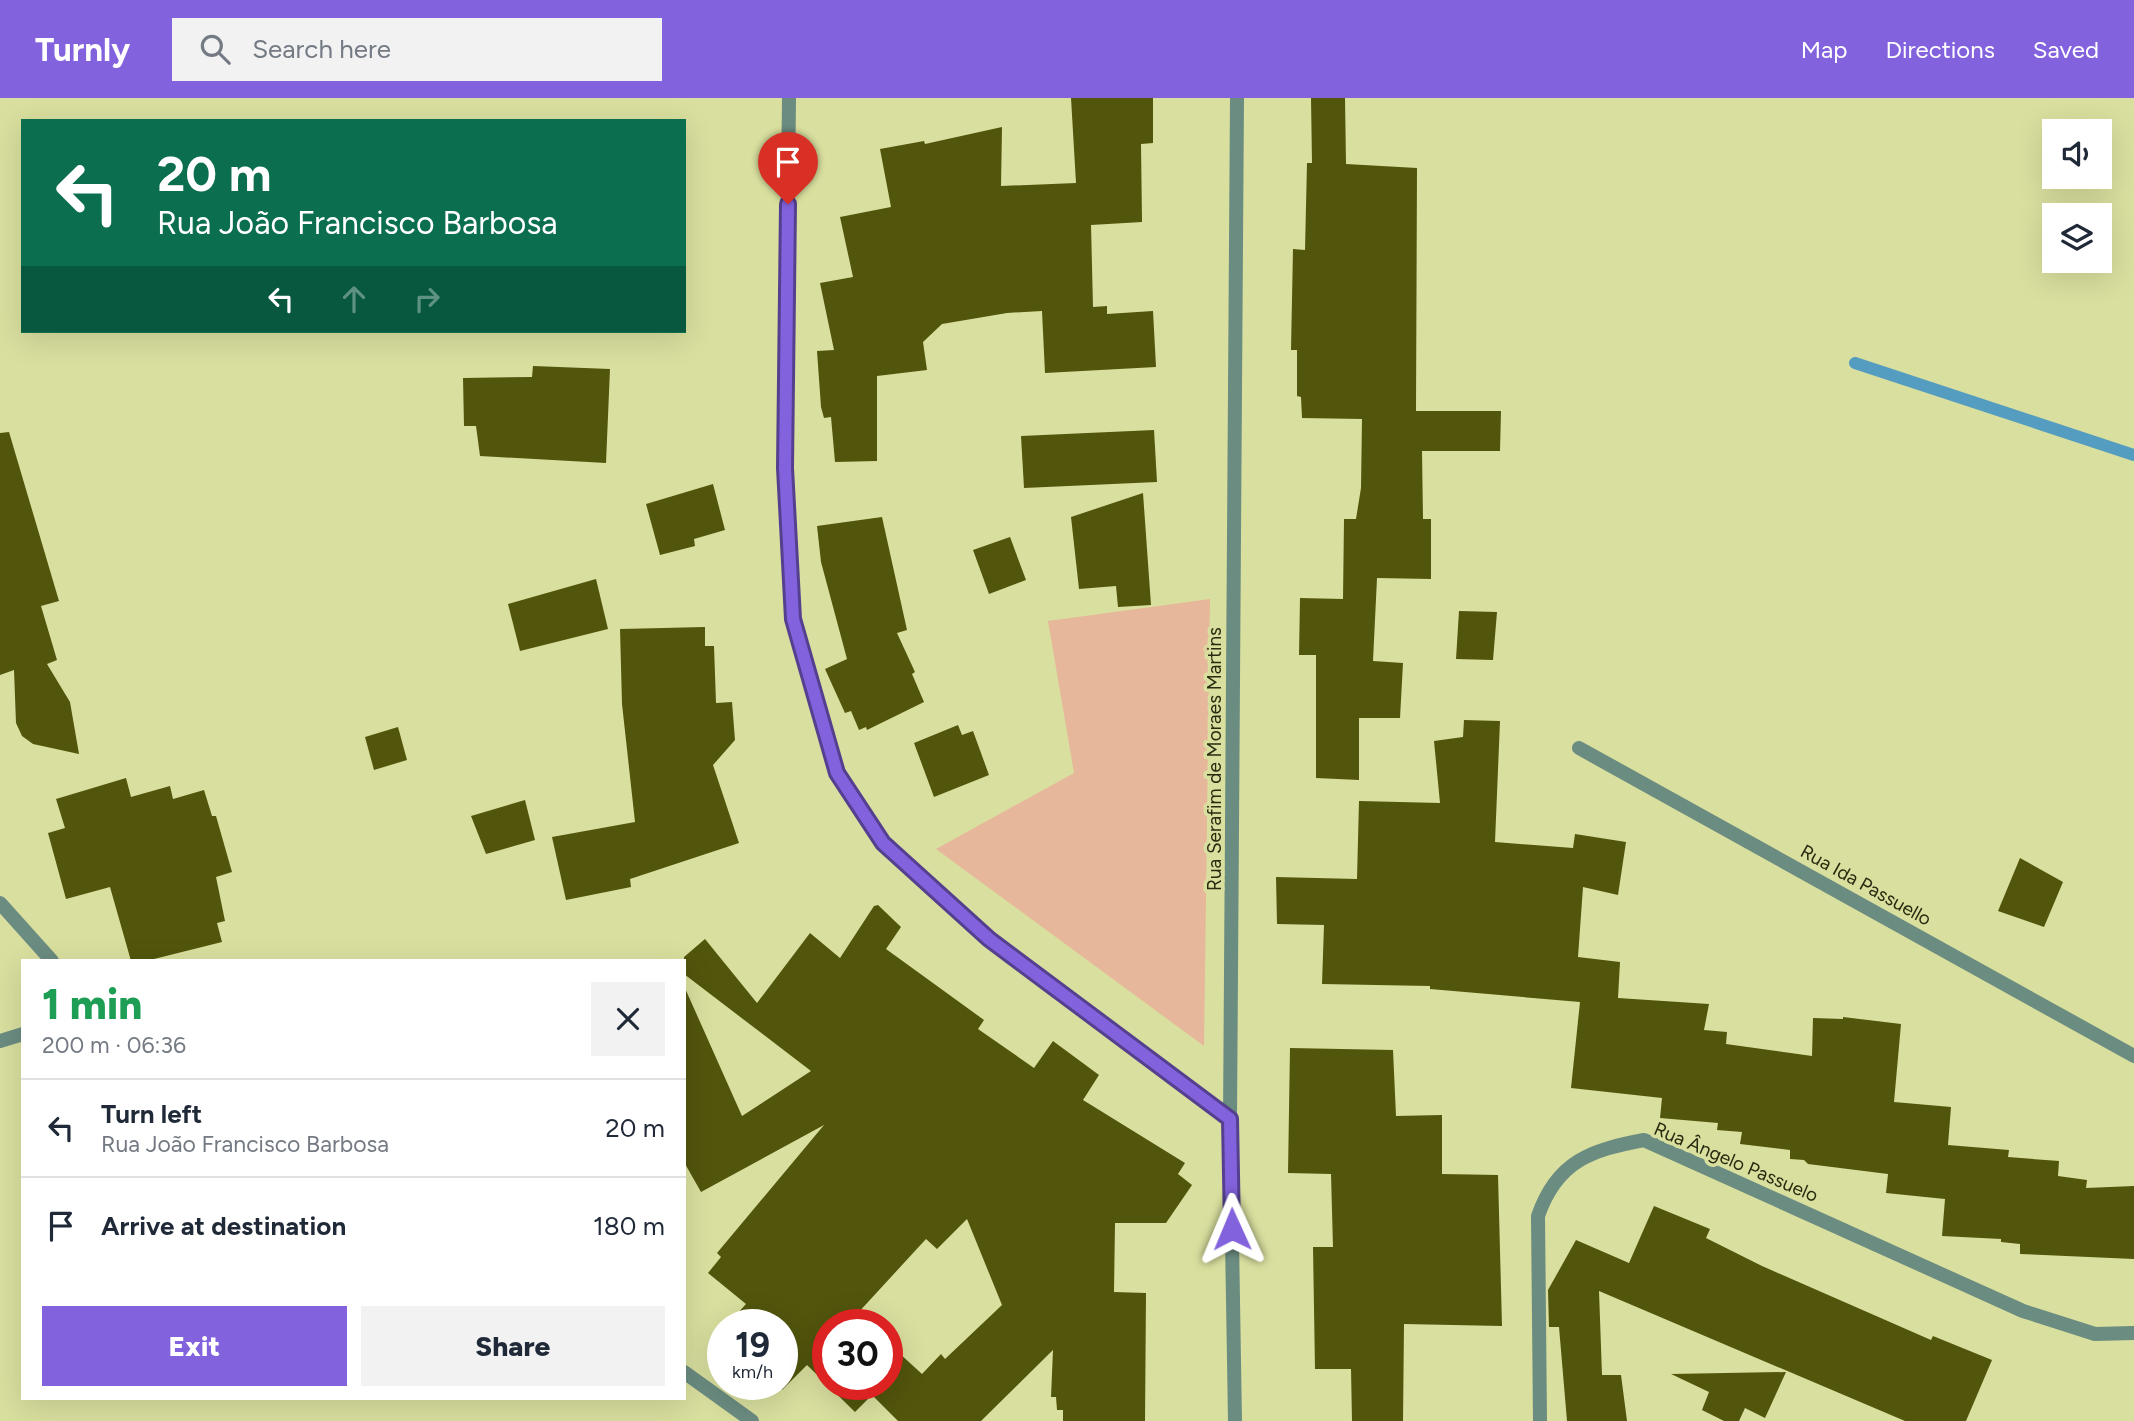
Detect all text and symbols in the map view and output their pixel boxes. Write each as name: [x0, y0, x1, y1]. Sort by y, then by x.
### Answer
search box: [172, 18, 662, 81]
text: Turnly: [35, 30, 130, 69]
icon: search: [196, 30, 234, 68]
text: Search here: [252, 33, 391, 65]
text: Map: [1801, 35, 1847, 64]
text: Directions: [1885, 35, 1995, 64]
text: Saved: [2033, 35, 2099, 64]
map controls: [2042, 119, 2112, 273]
button: sound: [2042, 119, 2112, 189]
pin: [758, 132, 818, 204]
icon: arrive: [769, 143, 807, 181]
text: 20 m: [157, 144, 272, 203]
icon: left: [42, 147, 133, 238]
button: layers: [2042, 203, 2112, 273]
text: Rua João Francisco Barbosa: [157, 204, 558, 242]
icon: left: [262, 280, 300, 318]
icon: ahead: [335, 280, 373, 318]
icon: right: [408, 280, 446, 318]
street label: Rua Serafim de Moraes Martins: [1203, 627, 1226, 891]
street label: Rua Ida Passuello: [1797, 840, 1935, 930]
text: 1 min: [42, 979, 142, 1030]
button: close: [591, 982, 665, 1056]
text: 200 m · 06:36: [42, 1031, 186, 1059]
text: Turn left: [101, 1098, 202, 1130]
icon: left: [42, 1109, 80, 1147]
text: 20 m: [605, 1112, 665, 1144]
street label: Rua Ângelo Passuelo: [1650, 1117, 1822, 1207]
text: Rua João Francisco Barbosa: [101, 1130, 389, 1158]
position arrow: [1195, 1192, 1269, 1266]
icon: arrive: [42, 1207, 80, 1245]
text: Arrive at destination: [101, 1210, 346, 1242]
text: 180 m: [593, 1210, 665, 1242]
button: Exit: [42, 1306, 347, 1386]
button: Share: [361, 1306, 665, 1386]
speed limit sign: 30: [812, 1309, 903, 1400]
text: 19: [735, 1324, 770, 1366]
text: km/h: [732, 1361, 773, 1383]

